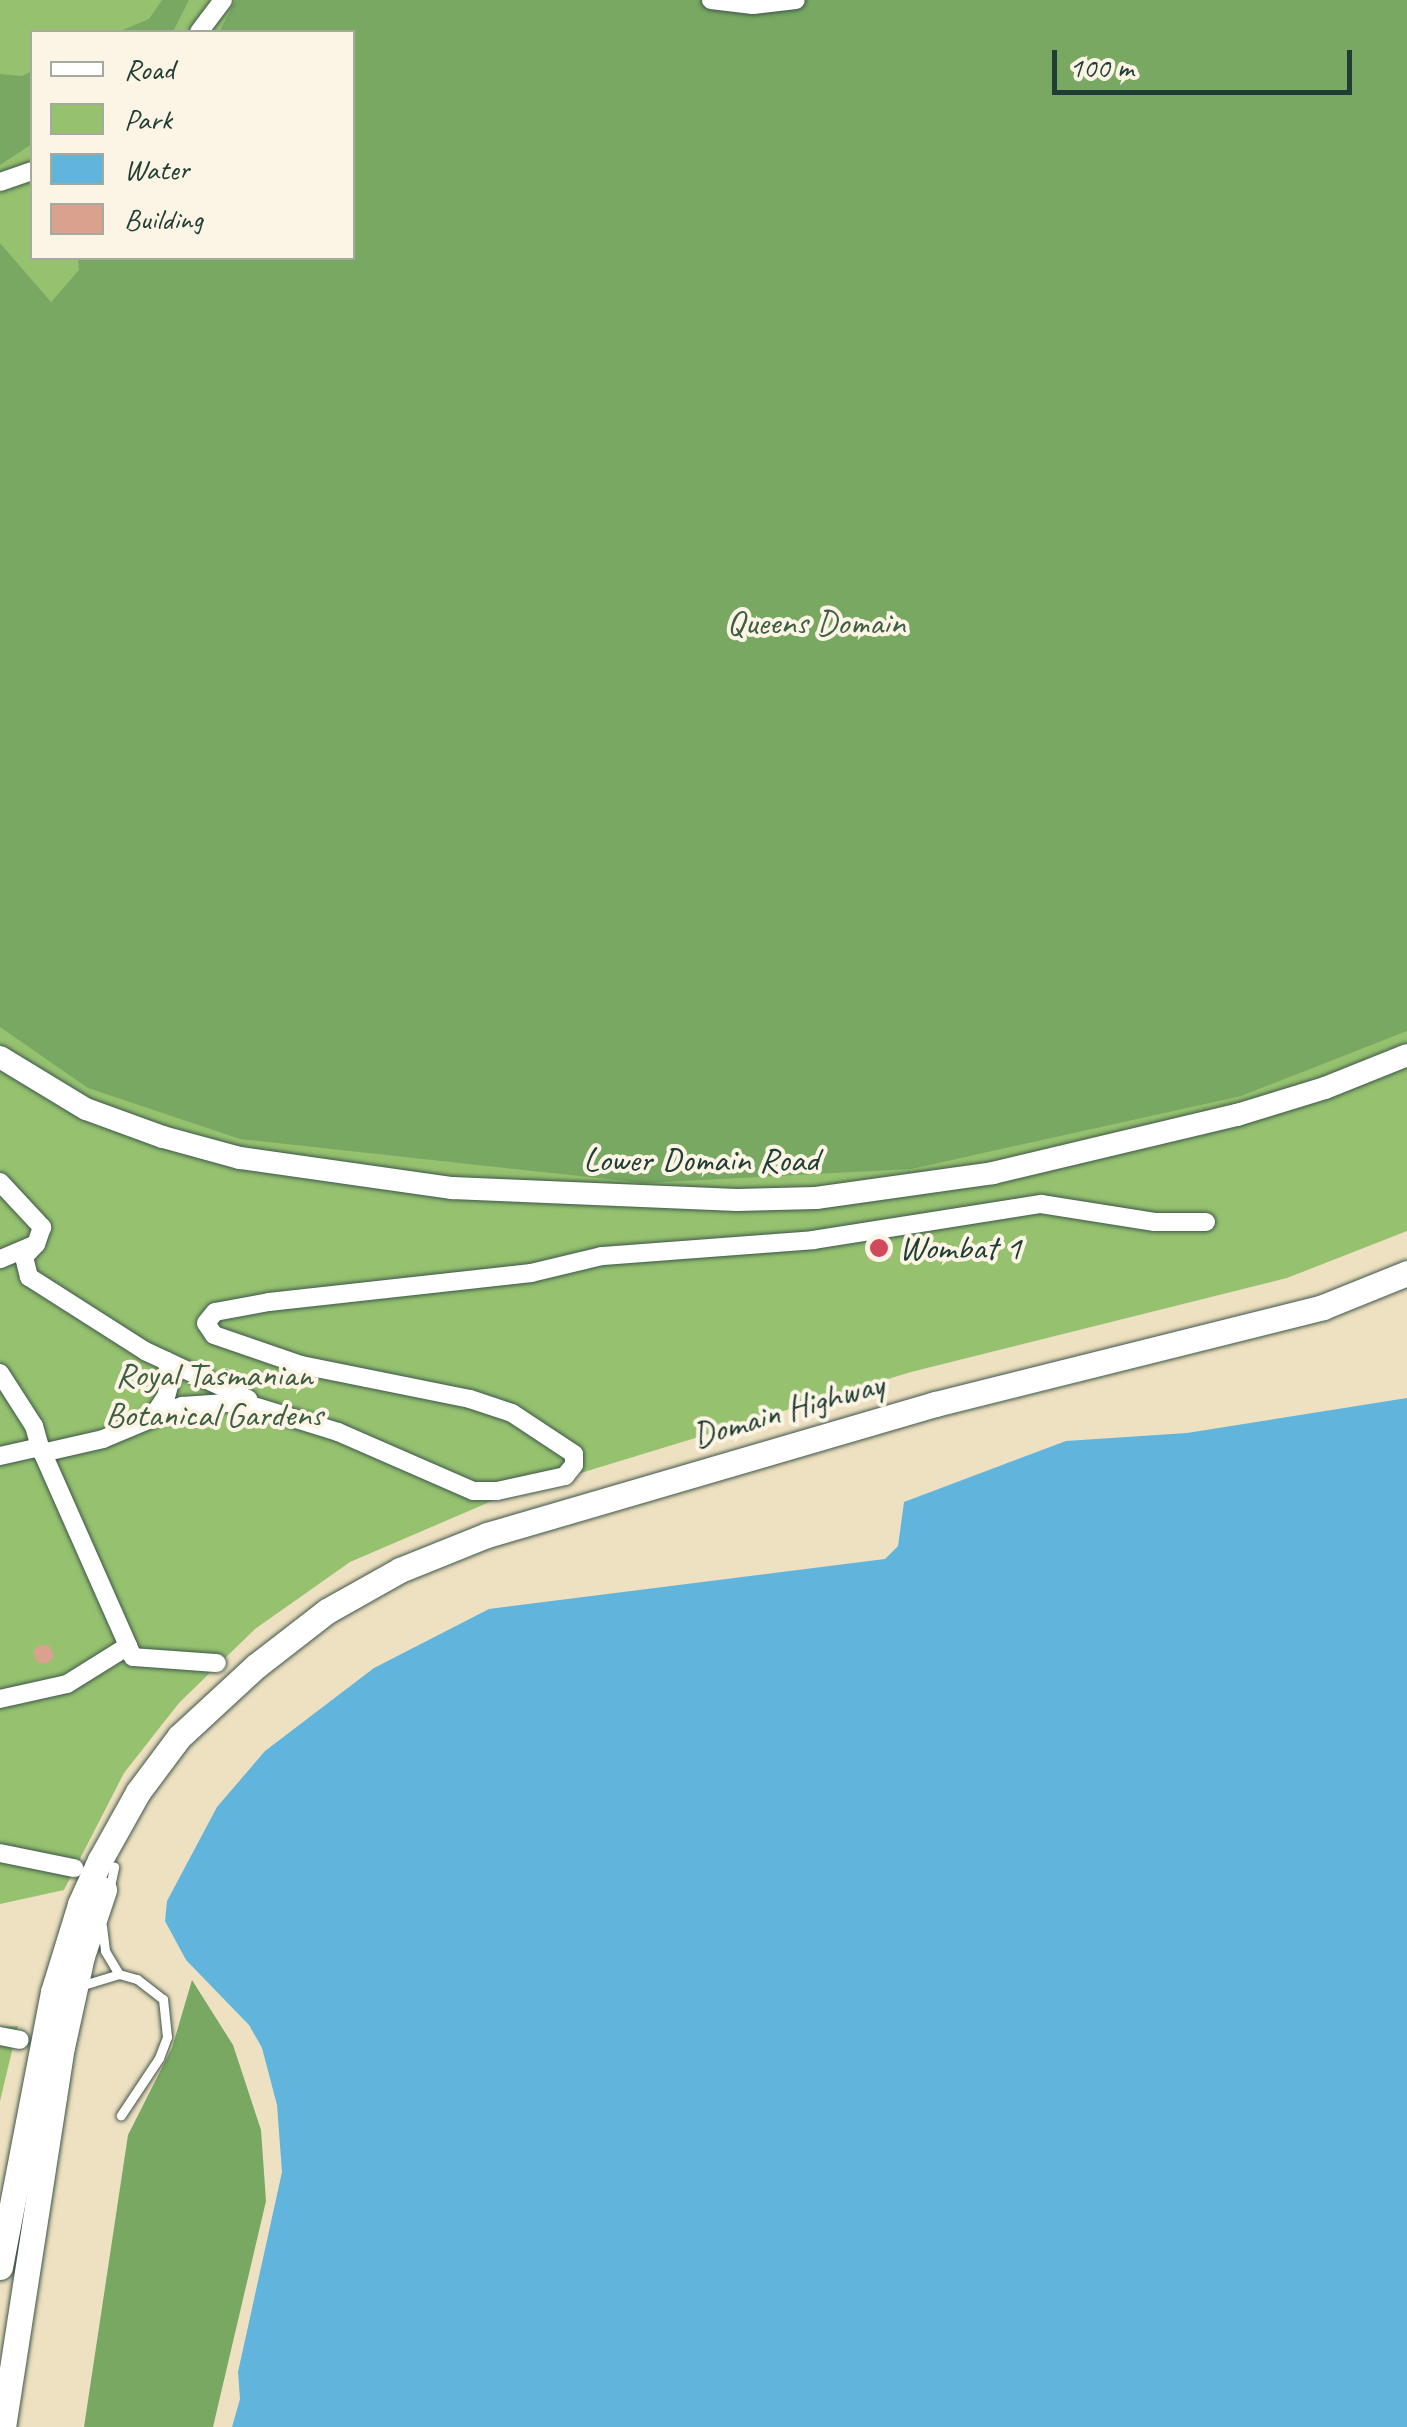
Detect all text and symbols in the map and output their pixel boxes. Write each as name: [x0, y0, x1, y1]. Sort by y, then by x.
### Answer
legend: [30, 30, 355, 260]
scale bar: [1057, 30, 1357, 92]
text: 100 m: [1069, 48, 1134, 86]
text: Road: [124, 50, 174, 88]
text: Park: [124, 100, 172, 138]
text: Water: [124, 150, 189, 188]
text: Building: [124, 200, 203, 238]
park label: Queens Domain: [727, 602, 905, 644]
street label: Lower Domain Road: [584, 1139, 818, 1181]
place label: Wombat 1: [899, 1227, 1021, 1269]
marker: Wombat 1: [868, 1237, 890, 1259]
park label: Royal Tasmanian Botanical Gardens: [105, 1354, 323, 1436]
street label: Domain Highway: [688, 1363, 888, 1457]

